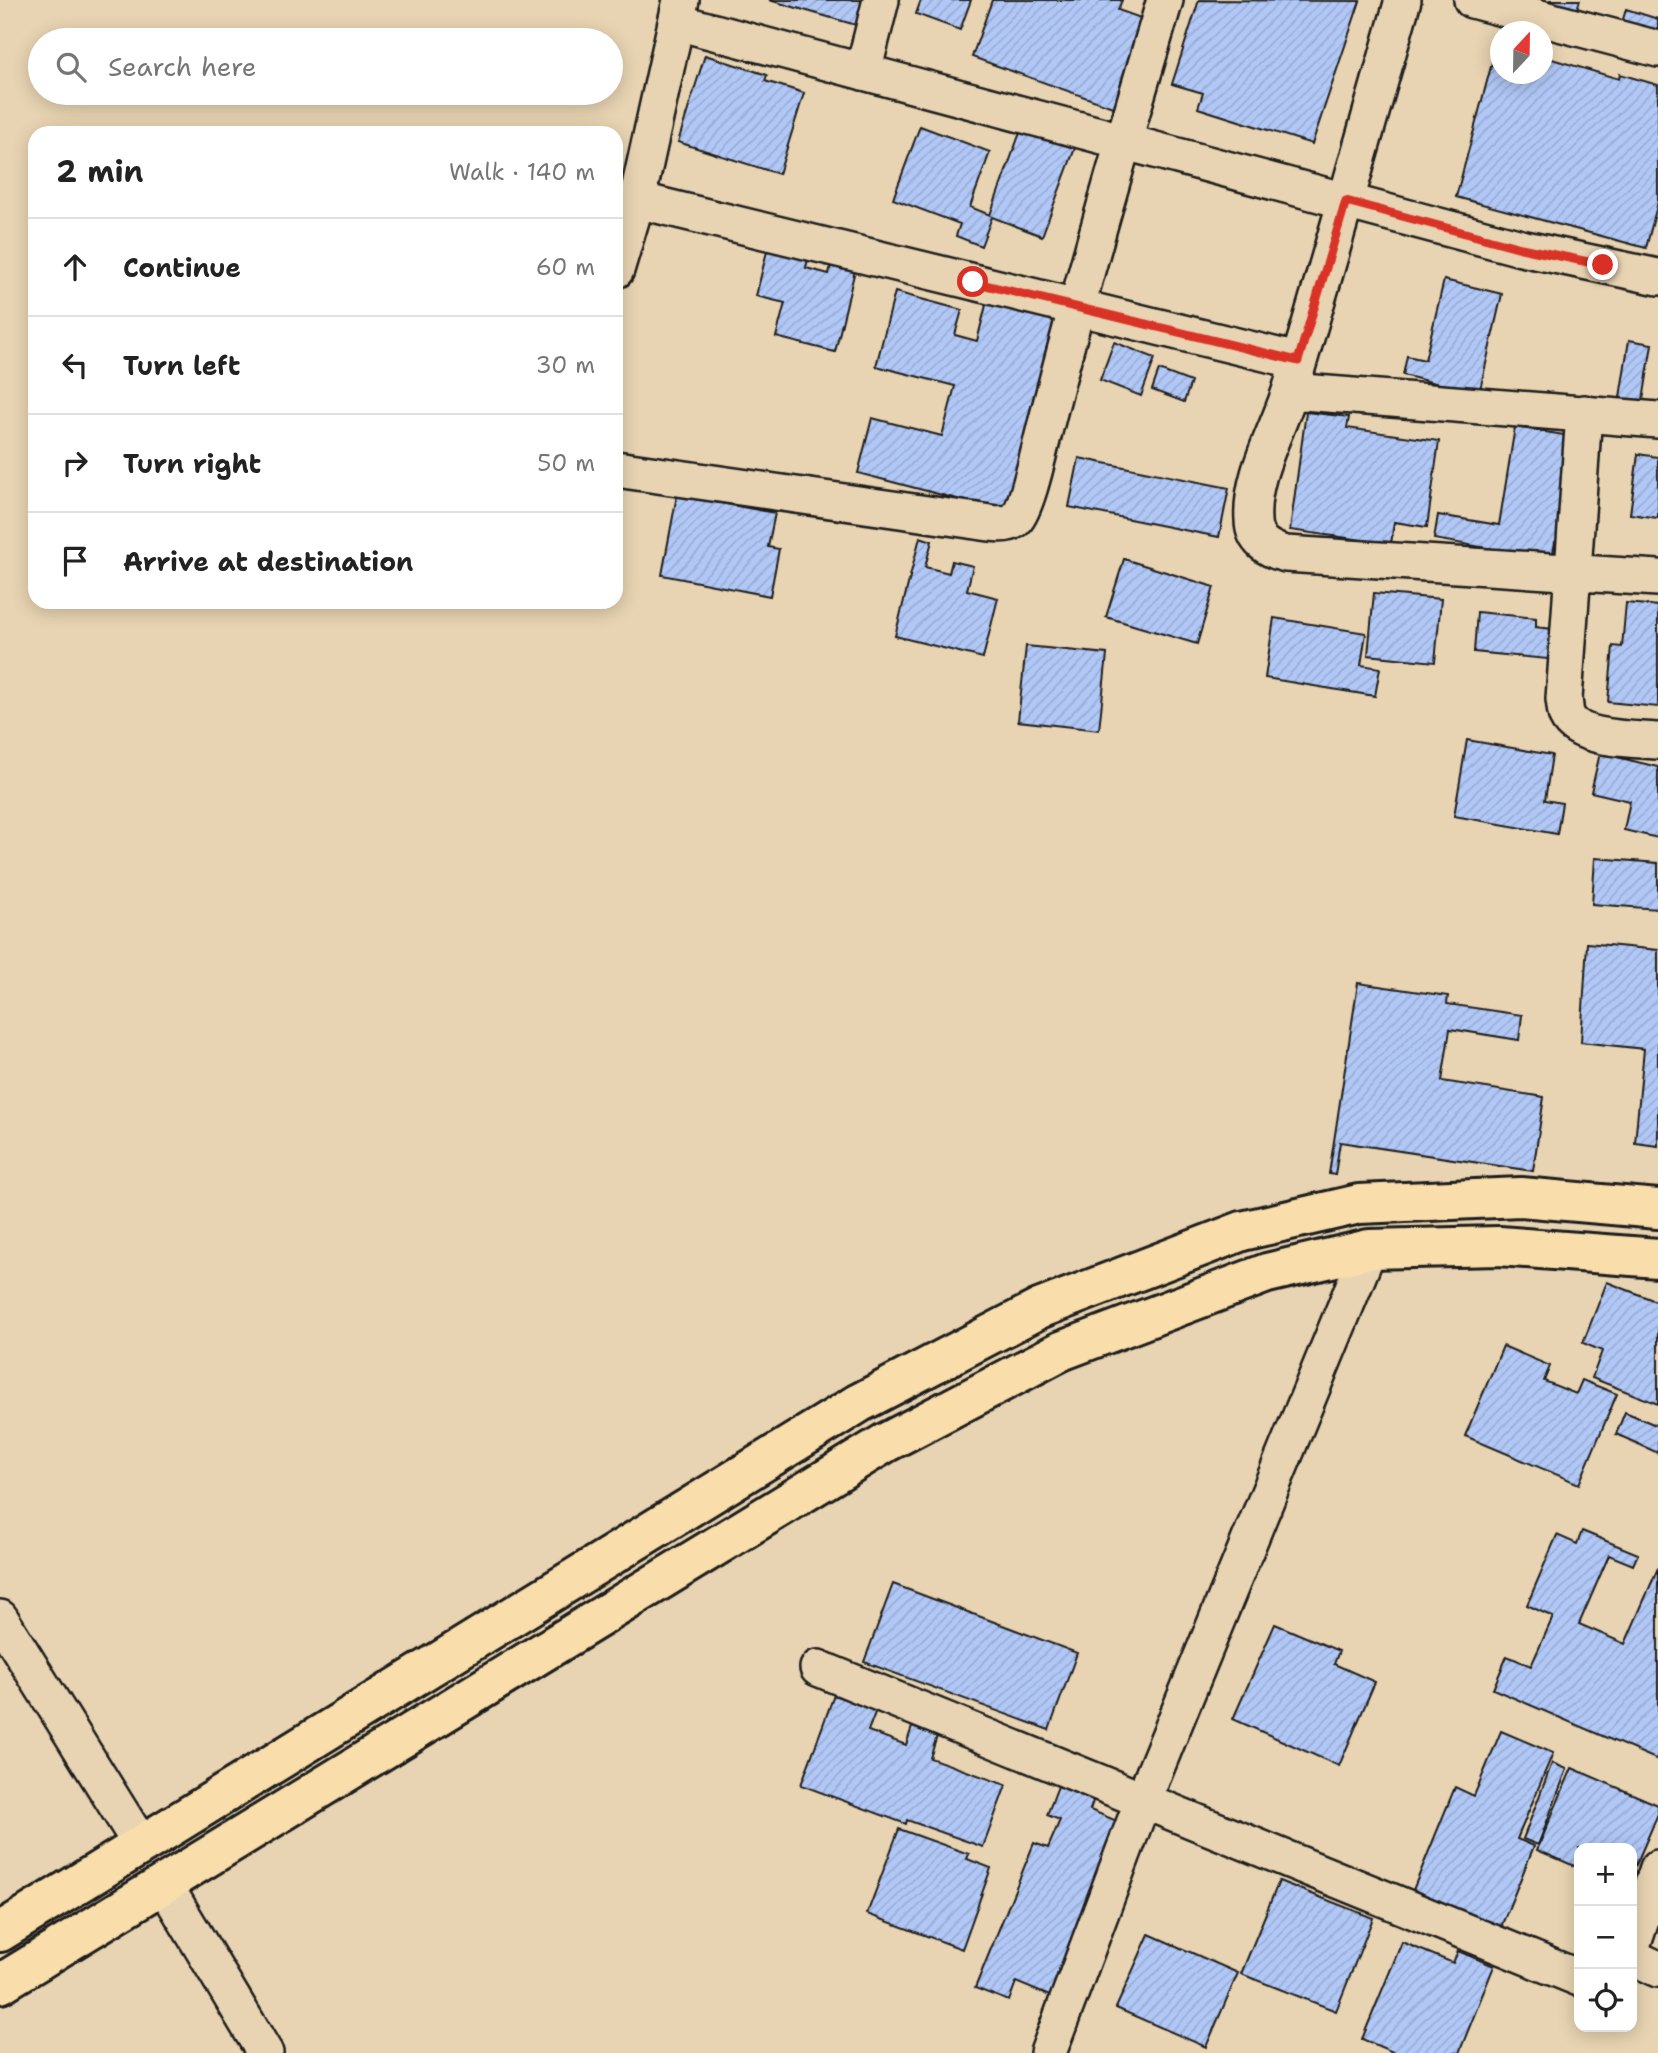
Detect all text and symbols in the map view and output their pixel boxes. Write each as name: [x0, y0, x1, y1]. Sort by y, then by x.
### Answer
north arrow: [1490, 21, 1553, 84]
search box: [28, 28, 623, 105]
icon: search: [52, 48, 90, 86]
text: Search here: [108, 49, 257, 84]
text: 2 min: [56, 151, 143, 192]
text: Walk · 140 m: [449, 157, 595, 187]
icon: ahead: [56, 248, 94, 286]
route end: [1587, 249, 1618, 280]
text: Continue: [123, 250, 241, 285]
text: 60 m: [536, 252, 595, 282]
route start: [957, 266, 988, 297]
icon: left: [56, 346, 94, 384]
text: Turn left: [123, 348, 240, 383]
text: 30 m: [536, 350, 595, 380]
icon: right: [56, 444, 94, 482]
text: Turn right: [123, 446, 261, 481]
text: 50 m: [537, 448, 595, 478]
icon: arrive: [56, 542, 94, 580]
text: Arrive at destination: [123, 544, 413, 579]
map controls: [1574, 1843, 1637, 2032]
button: +: [1574, 1843, 1637, 1906]
button: −: [1574, 1906, 1637, 1969]
button: locate: [1574, 1969, 1637, 2032]

